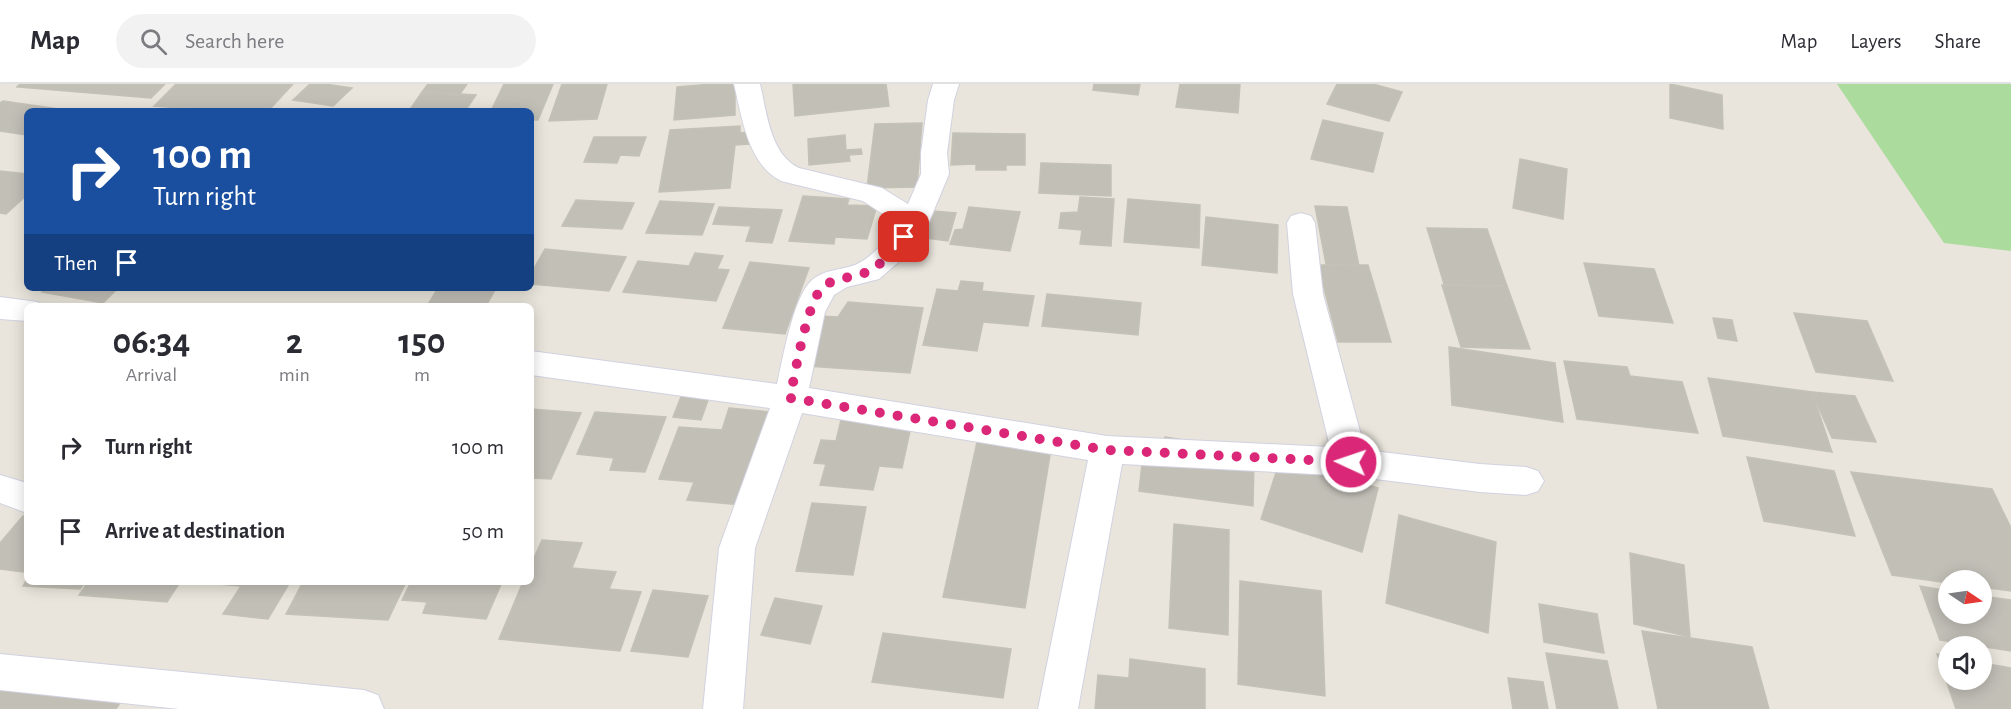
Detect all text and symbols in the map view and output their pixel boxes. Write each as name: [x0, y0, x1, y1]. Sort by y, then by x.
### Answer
search box: [116, 14, 536, 68]
icon: search: [137, 25, 170, 58]
text: Map: [30, 27, 80, 55]
text: Search here: [185, 30, 284, 52]
text: Map: [1781, 31, 1817, 52]
text: Layers: [1850, 31, 1901, 52]
text: Share: [1934, 31, 1981, 52]
icon: right: [54, 132, 132, 210]
text: 100 m: [153, 134, 252, 176]
text: Turn right: [153, 183, 256, 210]
pin: [878, 211, 929, 262]
icon: arrive: [887, 220, 920, 253]
icon: arrive: [110, 246, 143, 279]
text: Then: [54, 252, 98, 274]
text: 06:34: [112, 324, 190, 360]
text: 2: [286, 324, 303, 360]
text: 150: [398, 324, 446, 360]
text: Arrival: [126, 365, 177, 385]
text: min: [279, 365, 310, 385]
text: m: [414, 365, 430, 385]
position arrow: [1319, 430, 1383, 494]
icon: right: [54, 431, 87, 464]
text: Turn right: [105, 436, 192, 458]
text: 100 m: [452, 436, 504, 458]
icon: arrive: [54, 515, 87, 548]
text: Arrive at destination: [105, 520, 285, 542]
text: 50 m: [462, 520, 504, 542]
north arrow: [1938, 570, 1992, 624]
map controls: [1938, 570, 1992, 690]
button: sound: [1938, 636, 1992, 690]

